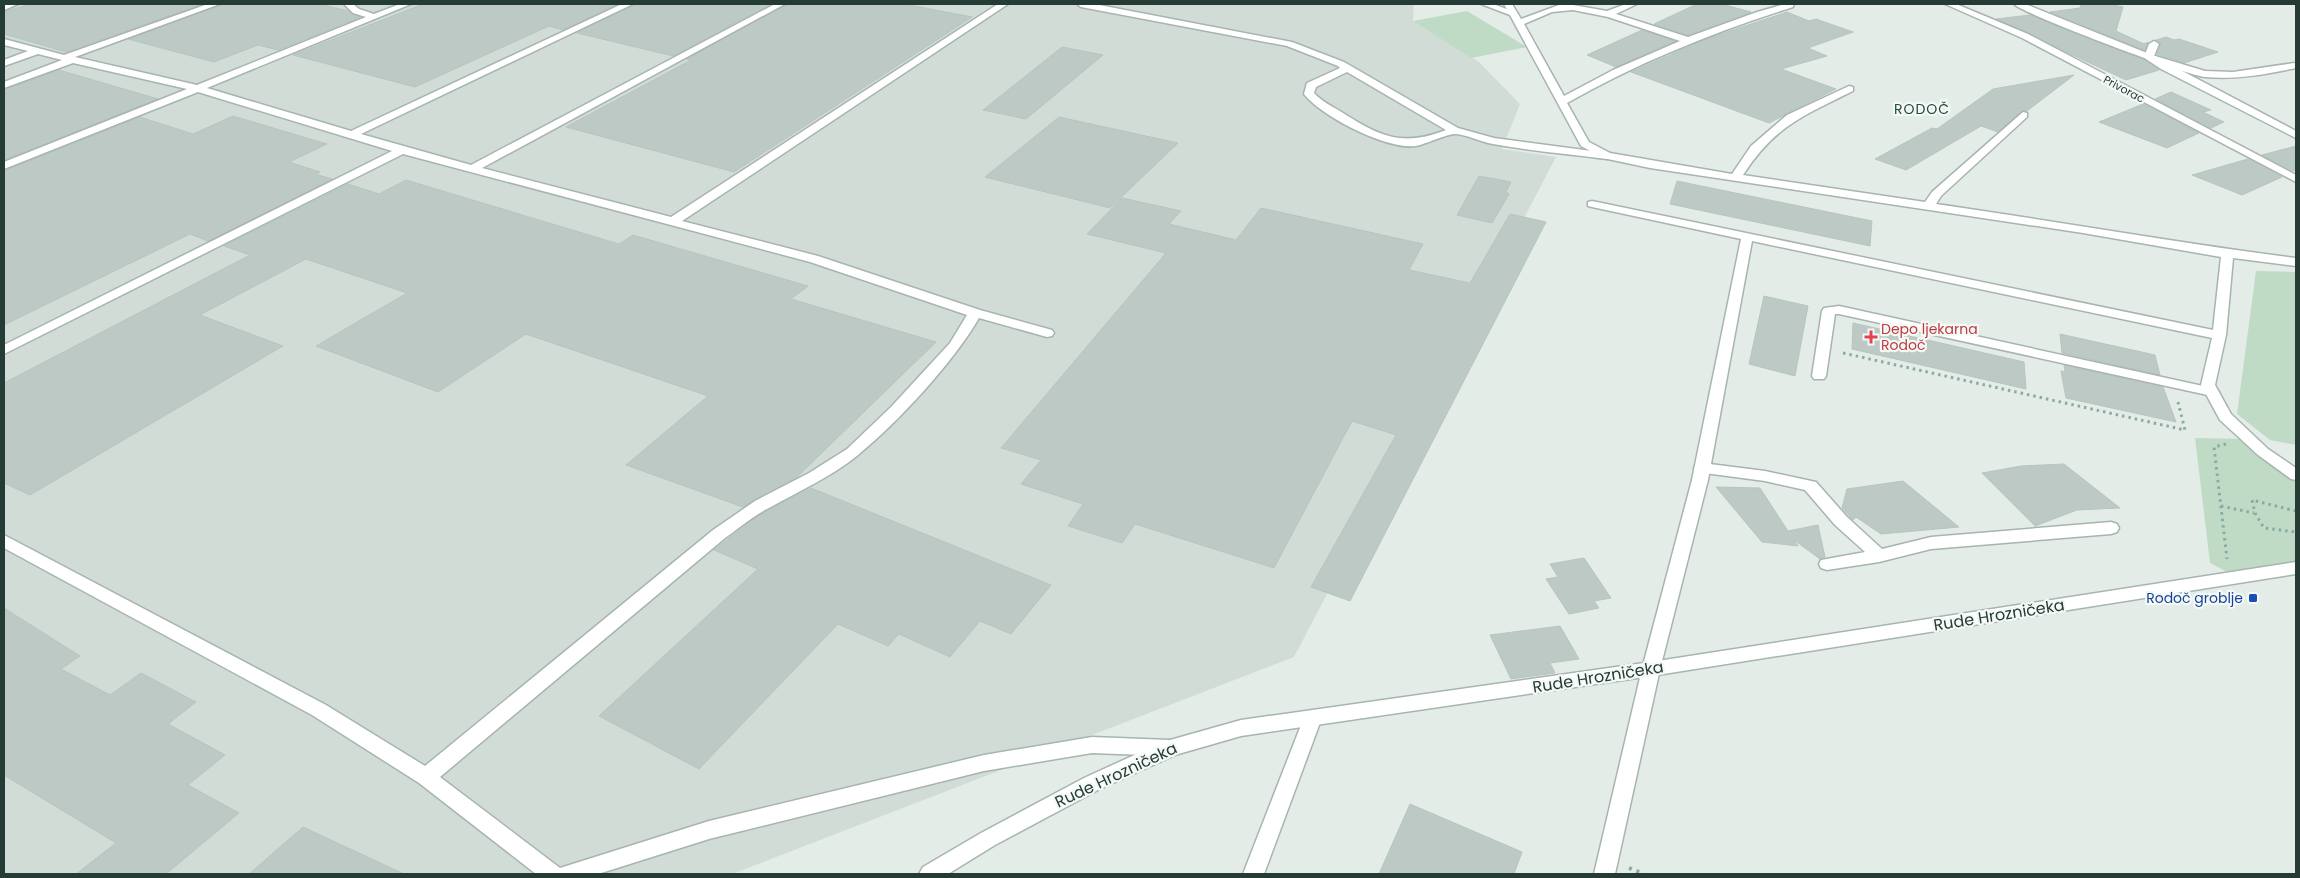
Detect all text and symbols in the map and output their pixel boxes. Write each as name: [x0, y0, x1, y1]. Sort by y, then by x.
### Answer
street label: Privorac: [2101, 71, 2148, 107]
district label: RODOČ: [1894, 99, 1950, 119]
place label: Depo ljekarna Rodoč: [1881, 319, 1978, 355]
marker: Depo ljekarna Rodoč: [1865, 331, 1877, 343]
place label: Rodoč groblje: [2146, 588, 2243, 608]
marker: Rodoč groblje: [2247, 592, 2259, 604]
street label: Rude Hrozničeka: [1932, 593, 2066, 637]
street label: Rude Hrozničeka: [1531, 655, 1665, 699]
street label: Rude Hrozničeka: [1051, 737, 1181, 813]

